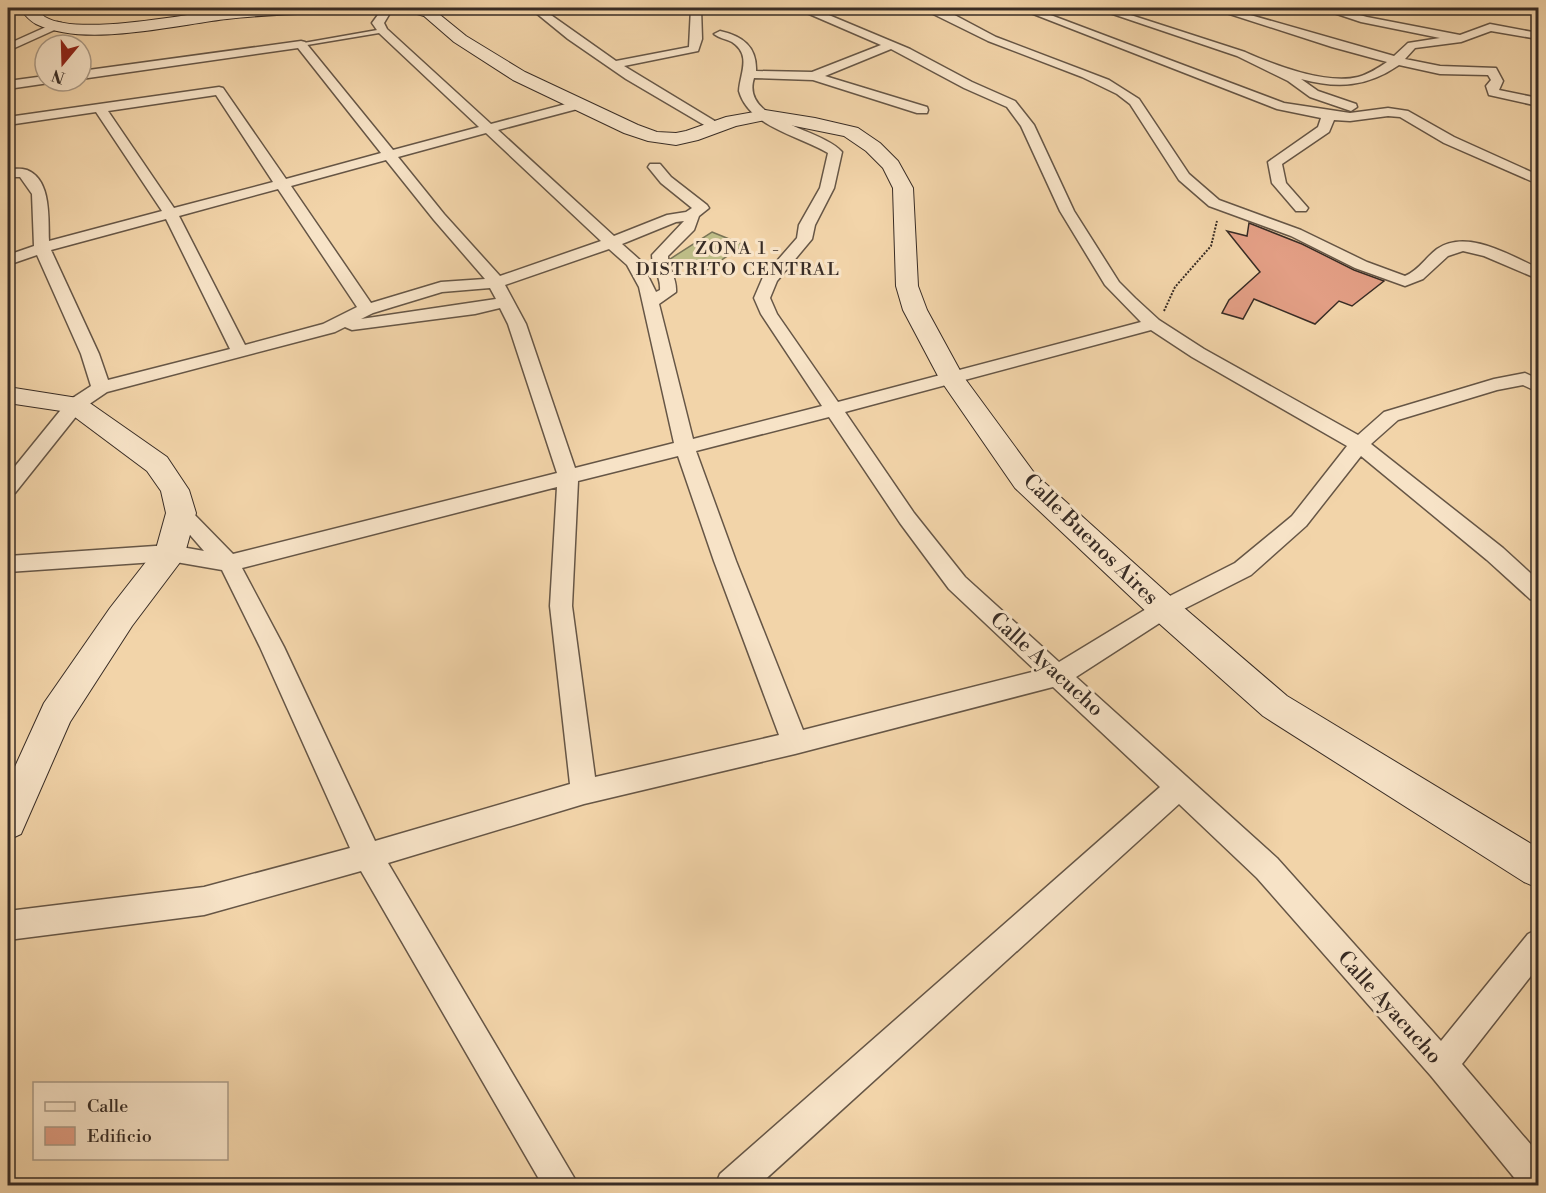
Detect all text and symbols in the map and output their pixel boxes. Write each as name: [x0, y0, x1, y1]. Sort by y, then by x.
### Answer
north arrow: [33, 33, 93, 93]
text: N: [49, 65, 68, 88]
district label: ZONA 1 - DISTRITO CENTRAL: [636, 237, 840, 281]
street label: Calle Buenos Aires: [1017, 469, 1163, 611]
street label: Calle Ayacucho: [984, 607, 1108, 722]
street label: Calle Ayacucho: [1332, 946, 1447, 1070]
legend: [33, 1082, 228, 1160]
text: Calle: [87, 1095, 128, 1118]
text: Edificio: [87, 1125, 152, 1148]

